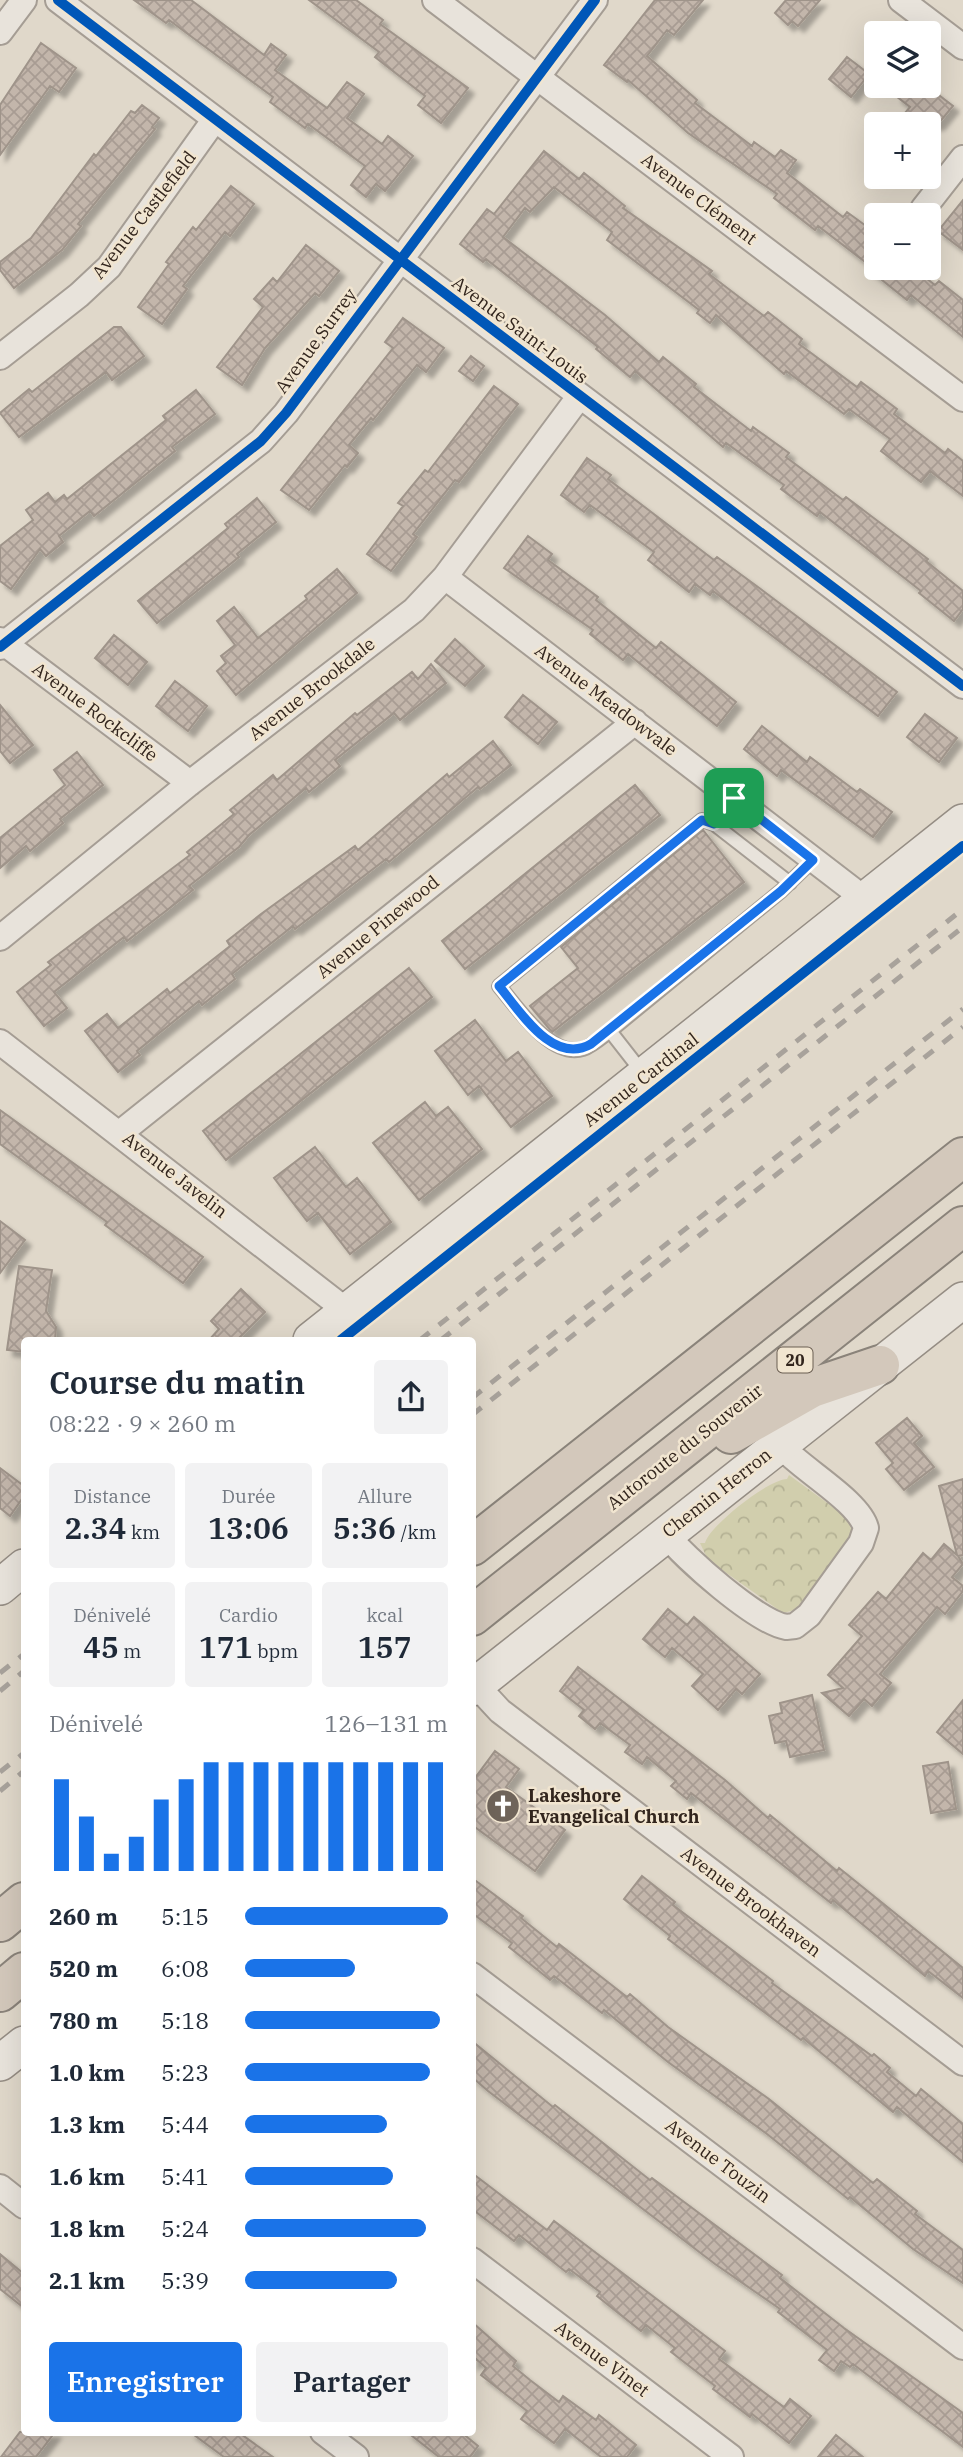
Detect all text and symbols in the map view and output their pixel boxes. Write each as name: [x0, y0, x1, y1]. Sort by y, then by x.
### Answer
map controls: [864, 21, 941, 280]
button: layers: [864, 21, 941, 98]
button: +: [864, 112, 941, 189]
street label: Avenue Castlefield: [86, 146, 201, 283]
street label: Avenue Clément: [637, 148, 762, 250]
button: −: [864, 203, 941, 280]
street label: Avenue Saint-Louis: [448, 271, 593, 388]
street label: Avenue Surrey: [270, 283, 362, 398]
street label: Avenue Brookdale: [244, 632, 379, 745]
street label: Avenue Meadowvale: [531, 639, 682, 761]
street label: Avenue Rockcliffe: [28, 657, 163, 766]
pin: [704, 768, 764, 828]
icon: arrive: [715, 779, 753, 817]
street label: Avenue Pinewood: [312, 870, 444, 983]
street label: Avenue Cardinal: [578, 1027, 703, 1132]
street label: Avenue Javelin: [118, 1127, 232, 1223]
road number: 20: [778, 1348, 812, 1372]
button: share: [374, 1360, 448, 1434]
text: Course du matin: [49, 1361, 305, 1403]
street label: Autoroute du Souvenir: [602, 1379, 767, 1515]
text: 08:22 · 9 × 260 m: [49, 1408, 236, 1438]
street label: Chemin Herron: [657, 1443, 776, 1542]
text: Distance: [73, 1484, 151, 1508]
text: Durée: [222, 1484, 275, 1508]
text: Allure: [358, 1484, 412, 1508]
text: 2.34: [64, 1508, 127, 1547]
text: 13:06: [208, 1508, 289, 1547]
text: 5:36: [333, 1508, 396, 1547]
text: km: [127, 1520, 160, 1544]
text: /km: [396, 1520, 437, 1544]
text: Dénivelé: [73, 1603, 151, 1627]
text: Cardio: [219, 1603, 278, 1627]
text: kcal: [367, 1603, 403, 1627]
text: 45: [83, 1627, 119, 1666]
text: 171: [199, 1627, 253, 1666]
text: 157: [358, 1627, 412, 1666]
text: m: [119, 1639, 141, 1663]
text: bpm: [253, 1639, 298, 1663]
text: Dénivelé: [49, 1708, 143, 1738]
text: 126–131 m: [324, 1708, 448, 1738]
place label: Lakeshore Evangelical Church: [528, 1784, 700, 1828]
church icon: Lakeshore Evangelical Church: [484, 1787, 522, 1825]
street label: Avenue Brookhaven: [677, 1841, 826, 1962]
text: 260 m: [49, 1901, 118, 1931]
text: 5:15: [161, 1901, 209, 1931]
text: 520 m: [49, 1953, 118, 1983]
text: 6:08: [161, 1953, 209, 1983]
text: 780 m: [49, 2005, 118, 2035]
text: 5:18: [161, 2005, 209, 2035]
text: 1.0 km: [49, 2057, 125, 2087]
text: 5:23: [161, 2057, 209, 2087]
text: 1.3 km: [49, 2109, 125, 2139]
text: 5:44: [161, 2109, 209, 2139]
street label: Avenue Touzin: [661, 2114, 776, 2208]
text: 1.6 km: [49, 2161, 125, 2191]
text: 5:41: [161, 2161, 209, 2191]
text: 1.8 km: [49, 2213, 125, 2243]
text: 5:24: [161, 2213, 209, 2243]
text: 2.1 km: [49, 2265, 125, 2295]
text: 5:39: [161, 2265, 209, 2295]
street label: Avenue Vinet: [551, 2316, 654, 2402]
button: Enregistrer: [49, 2342, 242, 2422]
button: Partager: [256, 2342, 448, 2422]

